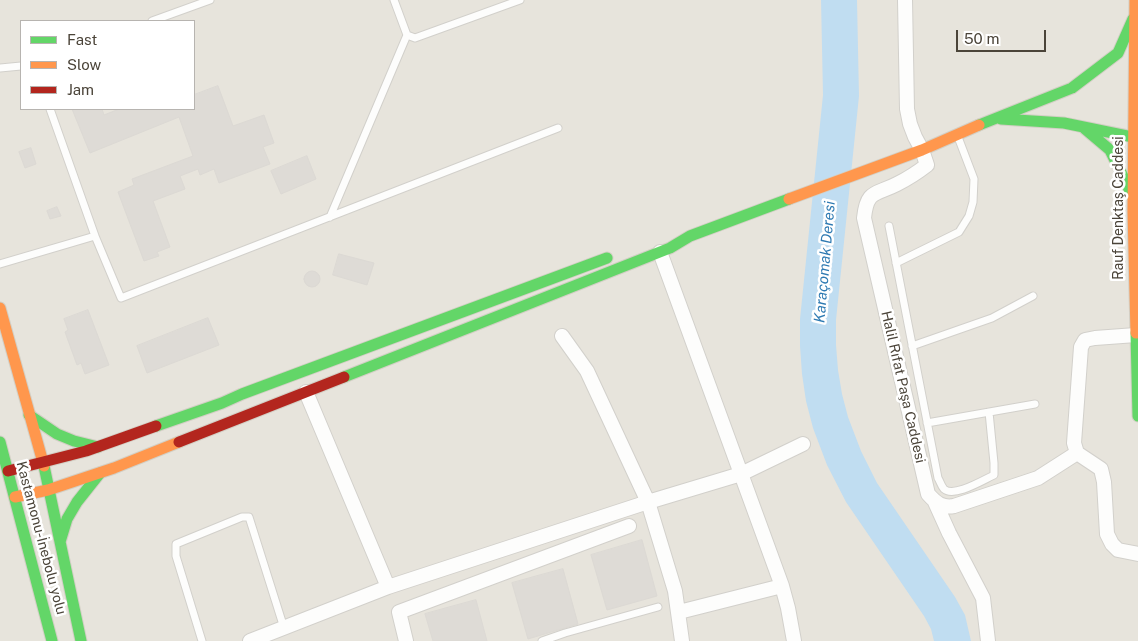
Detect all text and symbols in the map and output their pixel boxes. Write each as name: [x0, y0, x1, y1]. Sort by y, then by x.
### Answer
legend: [20, 20, 195, 110]
scale bar: [958, 20, 1048, 52]
text: 50 m: [964, 30, 999, 47]
text: Fast: [67, 31, 97, 48]
text: Slow: [67, 56, 101, 73]
text: Jam: [67, 81, 94, 98]
street label: Rauf Denktaş Caddesi: [1111, 136, 1127, 280]
water label: Karaçomak Deresi: [811, 200, 839, 324]
street label: Halil Rıfat Paşa Caddesi: [877, 309, 929, 465]
street label: Kastamonu-İnebolu yolu: [12, 460, 70, 616]

